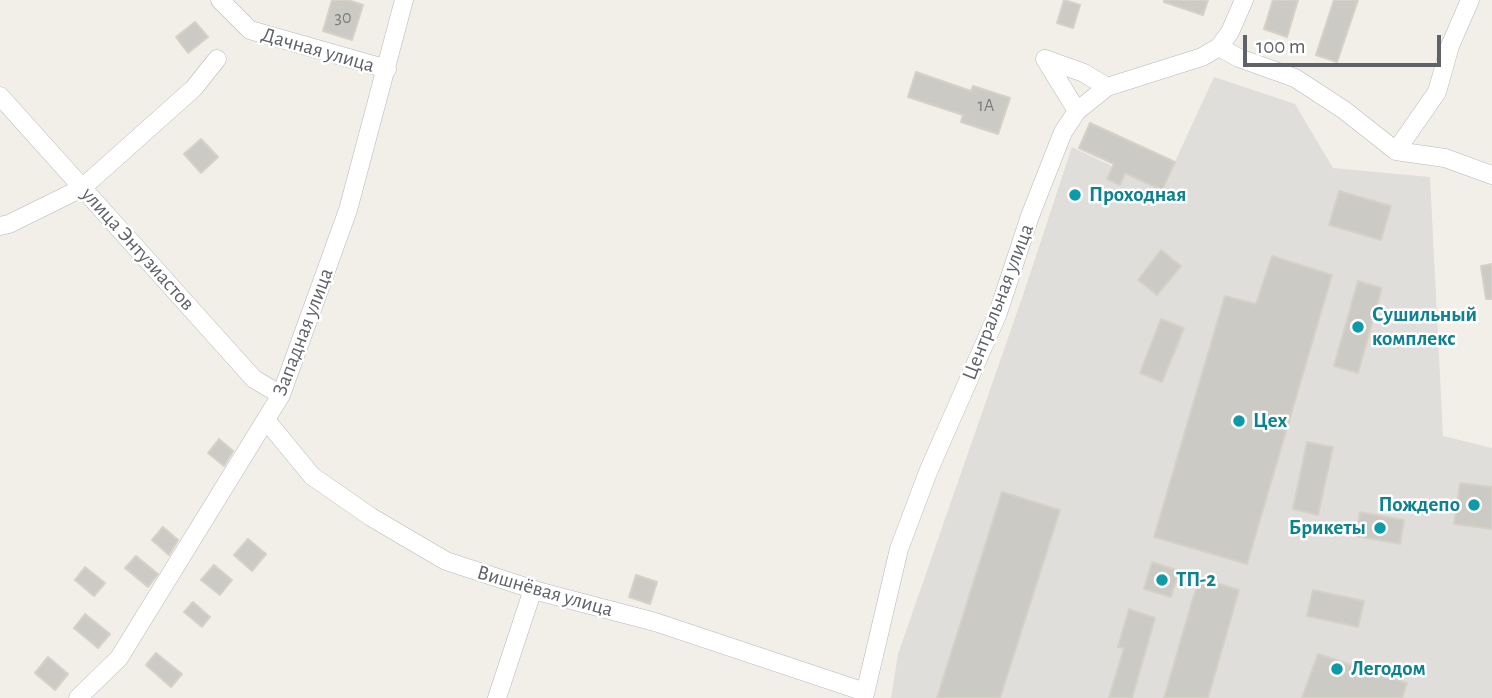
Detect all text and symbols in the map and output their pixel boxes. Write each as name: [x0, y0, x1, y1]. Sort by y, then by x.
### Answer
house number: 30: [335, 7, 351, 29]
scale bar: [1247, 21, 1445, 65]
street label: Дачная улица: [258, 22, 378, 78]
text: 100 m: [1256, 36, 1306, 57]
house number: 1А: [978, 95, 994, 117]
street label: улица Энтузиастов: [76, 182, 200, 316]
place label: Проходная: [1089, 182, 1186, 208]
marker: Проходная: [1067, 187, 1083, 203]
street label: Центральная улица: [957, 220, 1039, 384]
street label: Западная улица: [267, 264, 339, 400]
place label: Сушильный комплекс: [1372, 302, 1477, 352]
marker: Сушильный комплекс: [1350, 319, 1366, 335]
place label: Цех: [1253, 408, 1287, 434]
marker: Цех: [1231, 413, 1247, 429]
place label: Пождепо: [1378, 492, 1460, 518]
marker: Пождепо: [1466, 497, 1482, 513]
place label: Брикеты: [1289, 515, 1366, 541]
marker: Брикеты: [1372, 520, 1388, 536]
street label: Вишнёвая улица: [474, 560, 616, 622]
place label: ТП-2: [1176, 567, 1216, 593]
marker: ТП-2: [1154, 572, 1170, 588]
place label: Легодом: [1351, 656, 1426, 682]
marker: Легодом: [1329, 661, 1345, 677]

